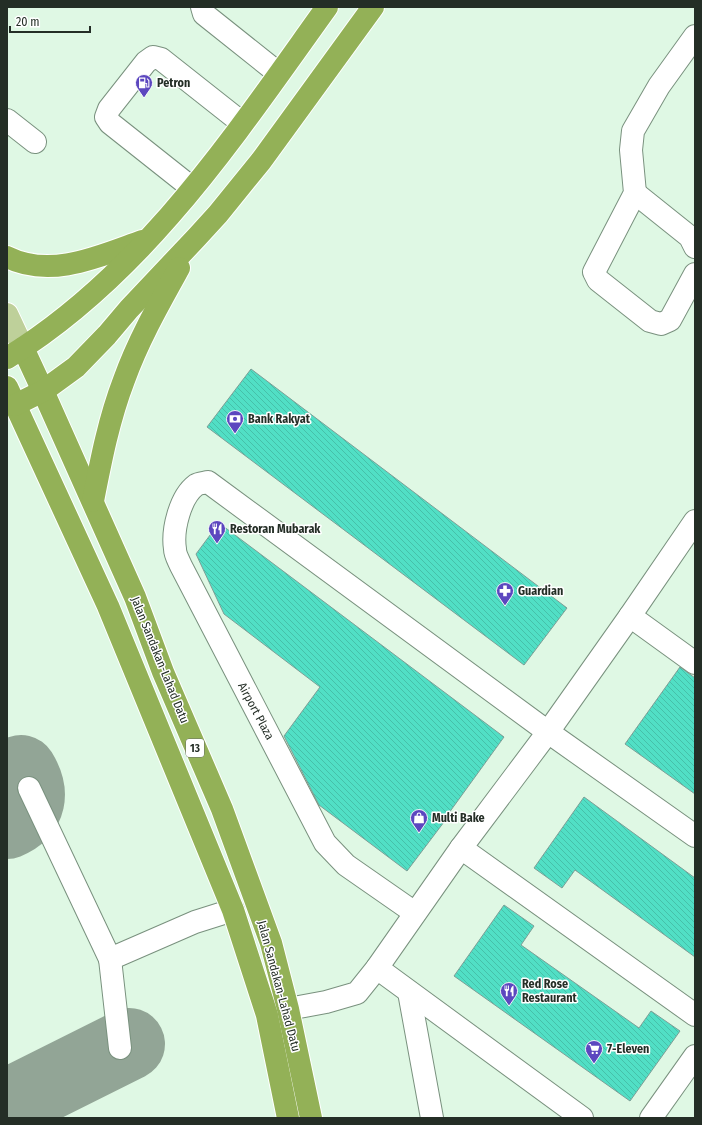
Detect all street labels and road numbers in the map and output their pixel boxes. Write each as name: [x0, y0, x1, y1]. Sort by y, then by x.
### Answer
street label: Jalan Sandakan-Lahad Datu: [128, 595, 192, 725]
street label: Airport Plaza: [235, 680, 277, 742]
road number: 13: [186, 739, 204, 757]
street label: Jalan Sandakan-Lahad Datu: [255, 919, 303, 1053]

